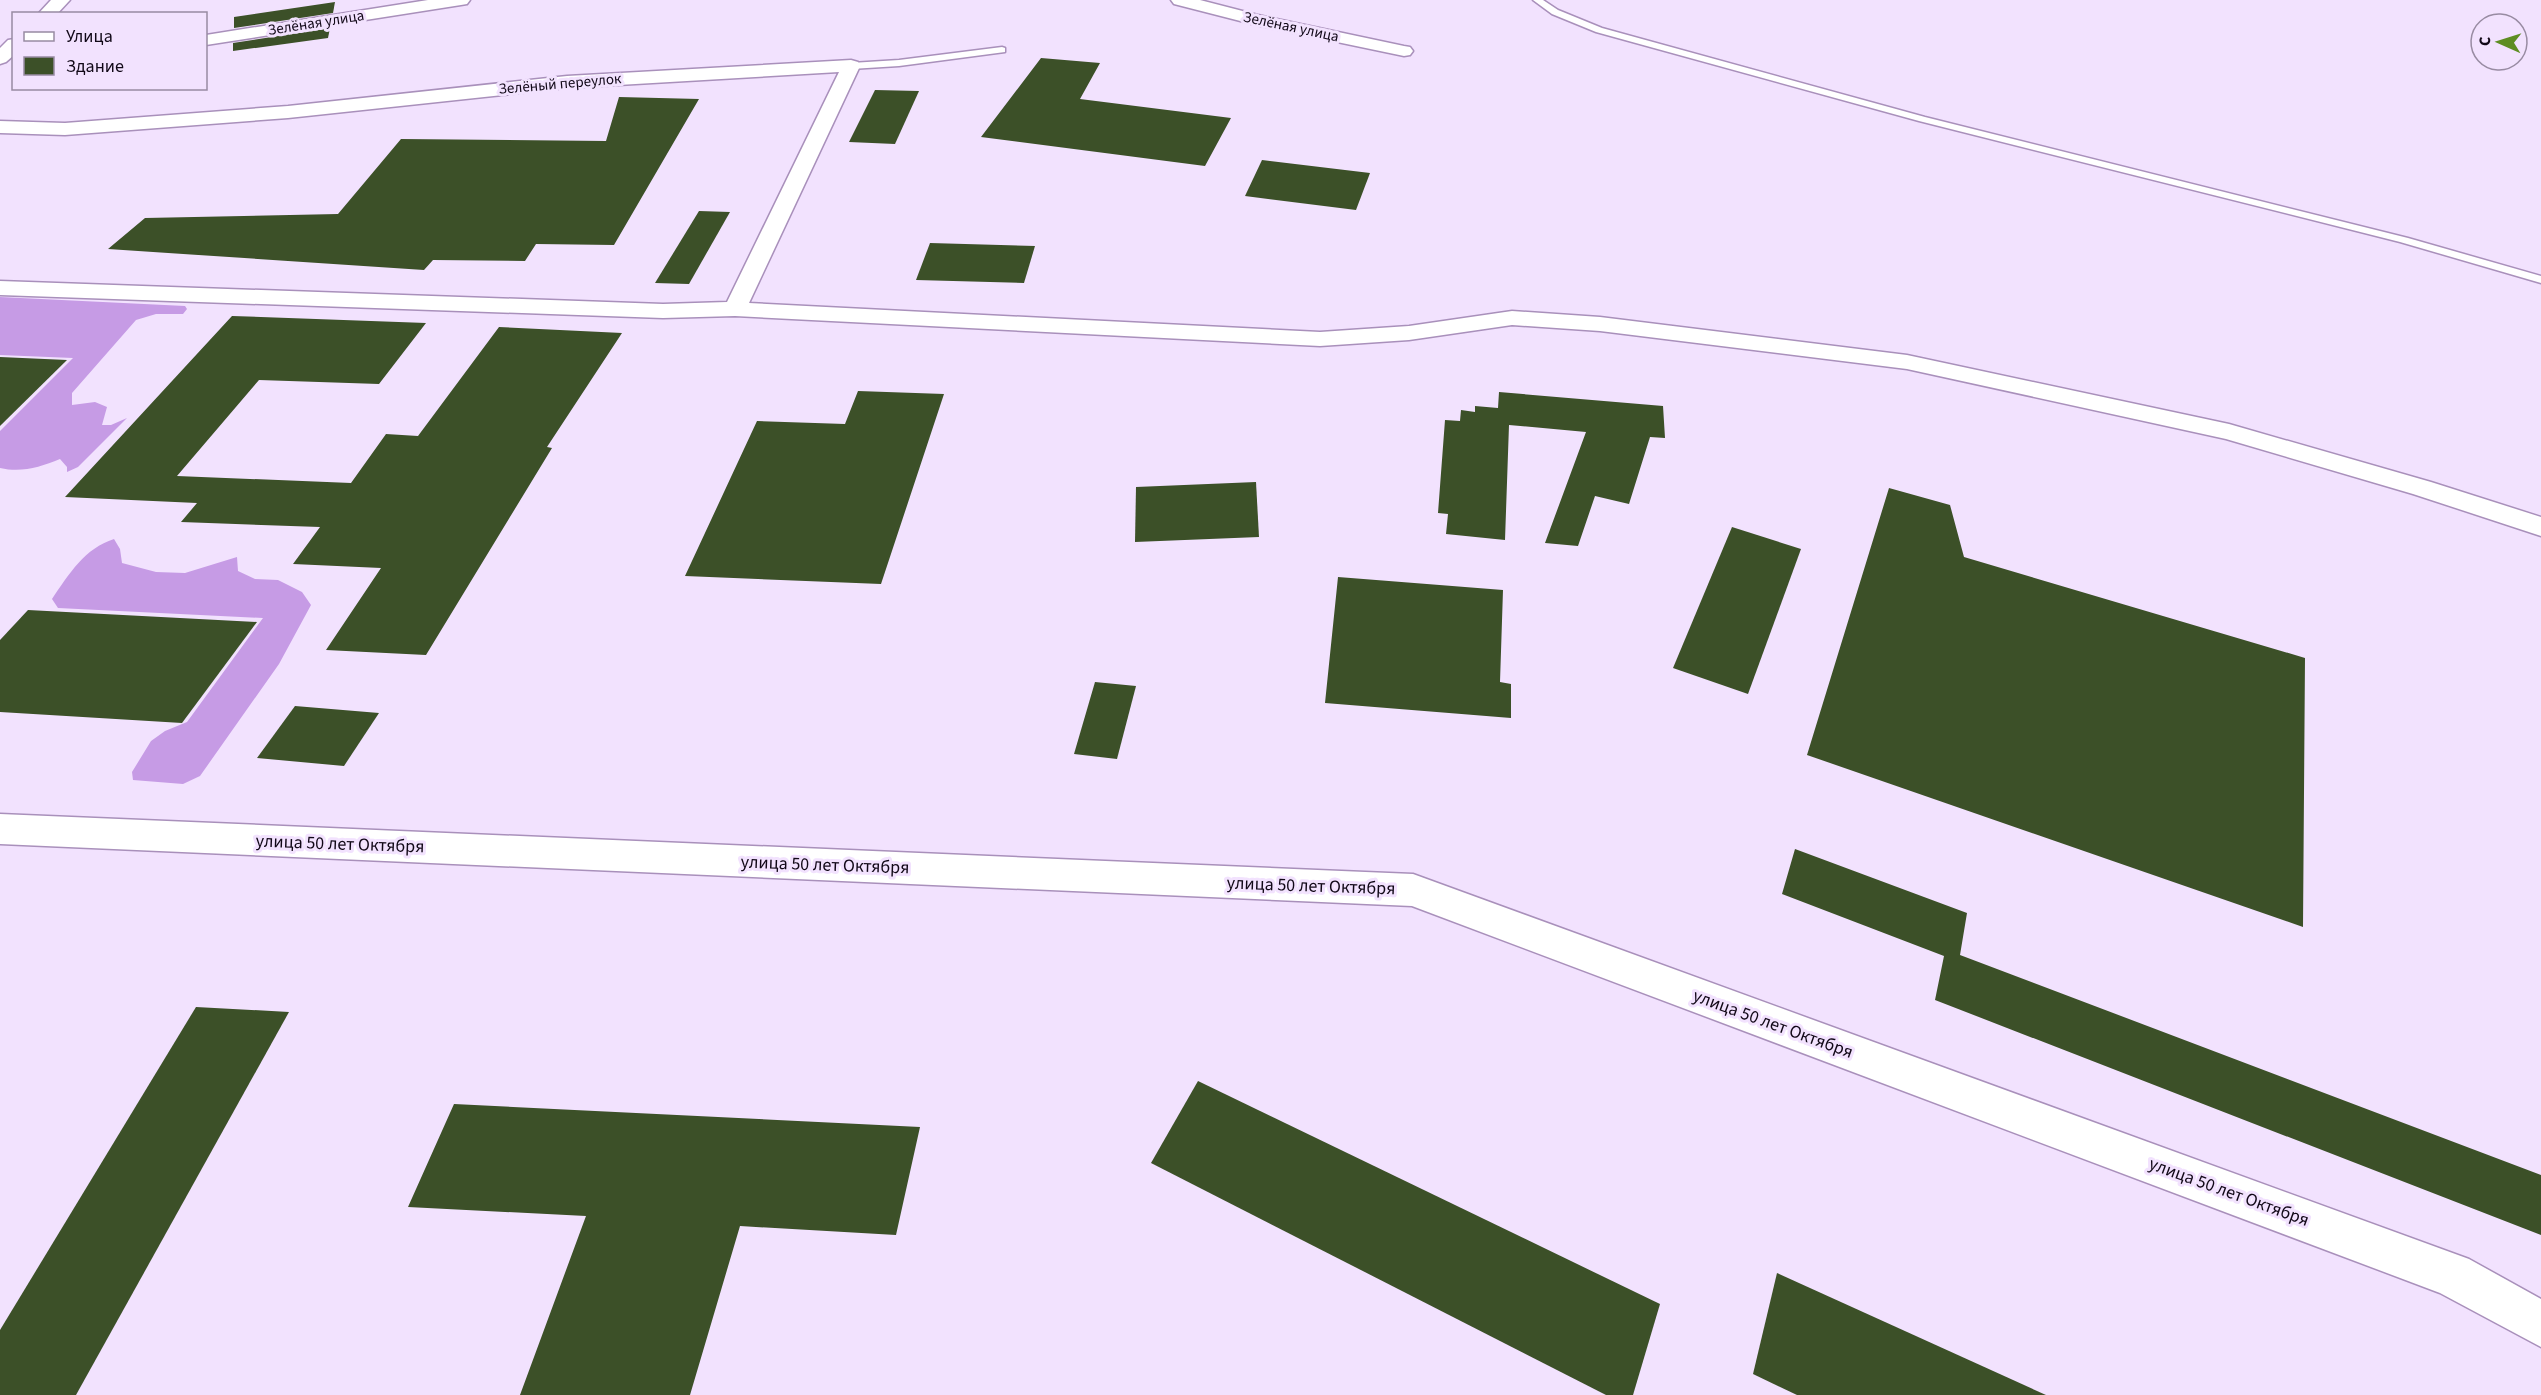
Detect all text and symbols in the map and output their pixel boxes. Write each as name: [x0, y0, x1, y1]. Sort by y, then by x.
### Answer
street label: Зелёная улица: [266, 5, 366, 41]
street label: Зелёная улица: [1241, 7, 1341, 47]
legend: [12, 12, 207, 90]
north arrow: [2469, 12, 2529, 72]
text: Улица: [66, 24, 113, 49]
text: С: [2474, 36, 2496, 46]
text: Здание: [66, 54, 124, 79]
street label: Зелёный переулок: [498, 68, 623, 100]
street label: улица 50 лет Октября: [255, 829, 425, 859]
street label: улица 50 лет Октября: [740, 850, 910, 880]
street label: улица 50 лет Октября: [1226, 871, 1396, 901]
street label: улица 50 лет Октября: [1689, 983, 1857, 1065]
street label: улица 50 лет Октября: [2145, 1151, 2313, 1233]

